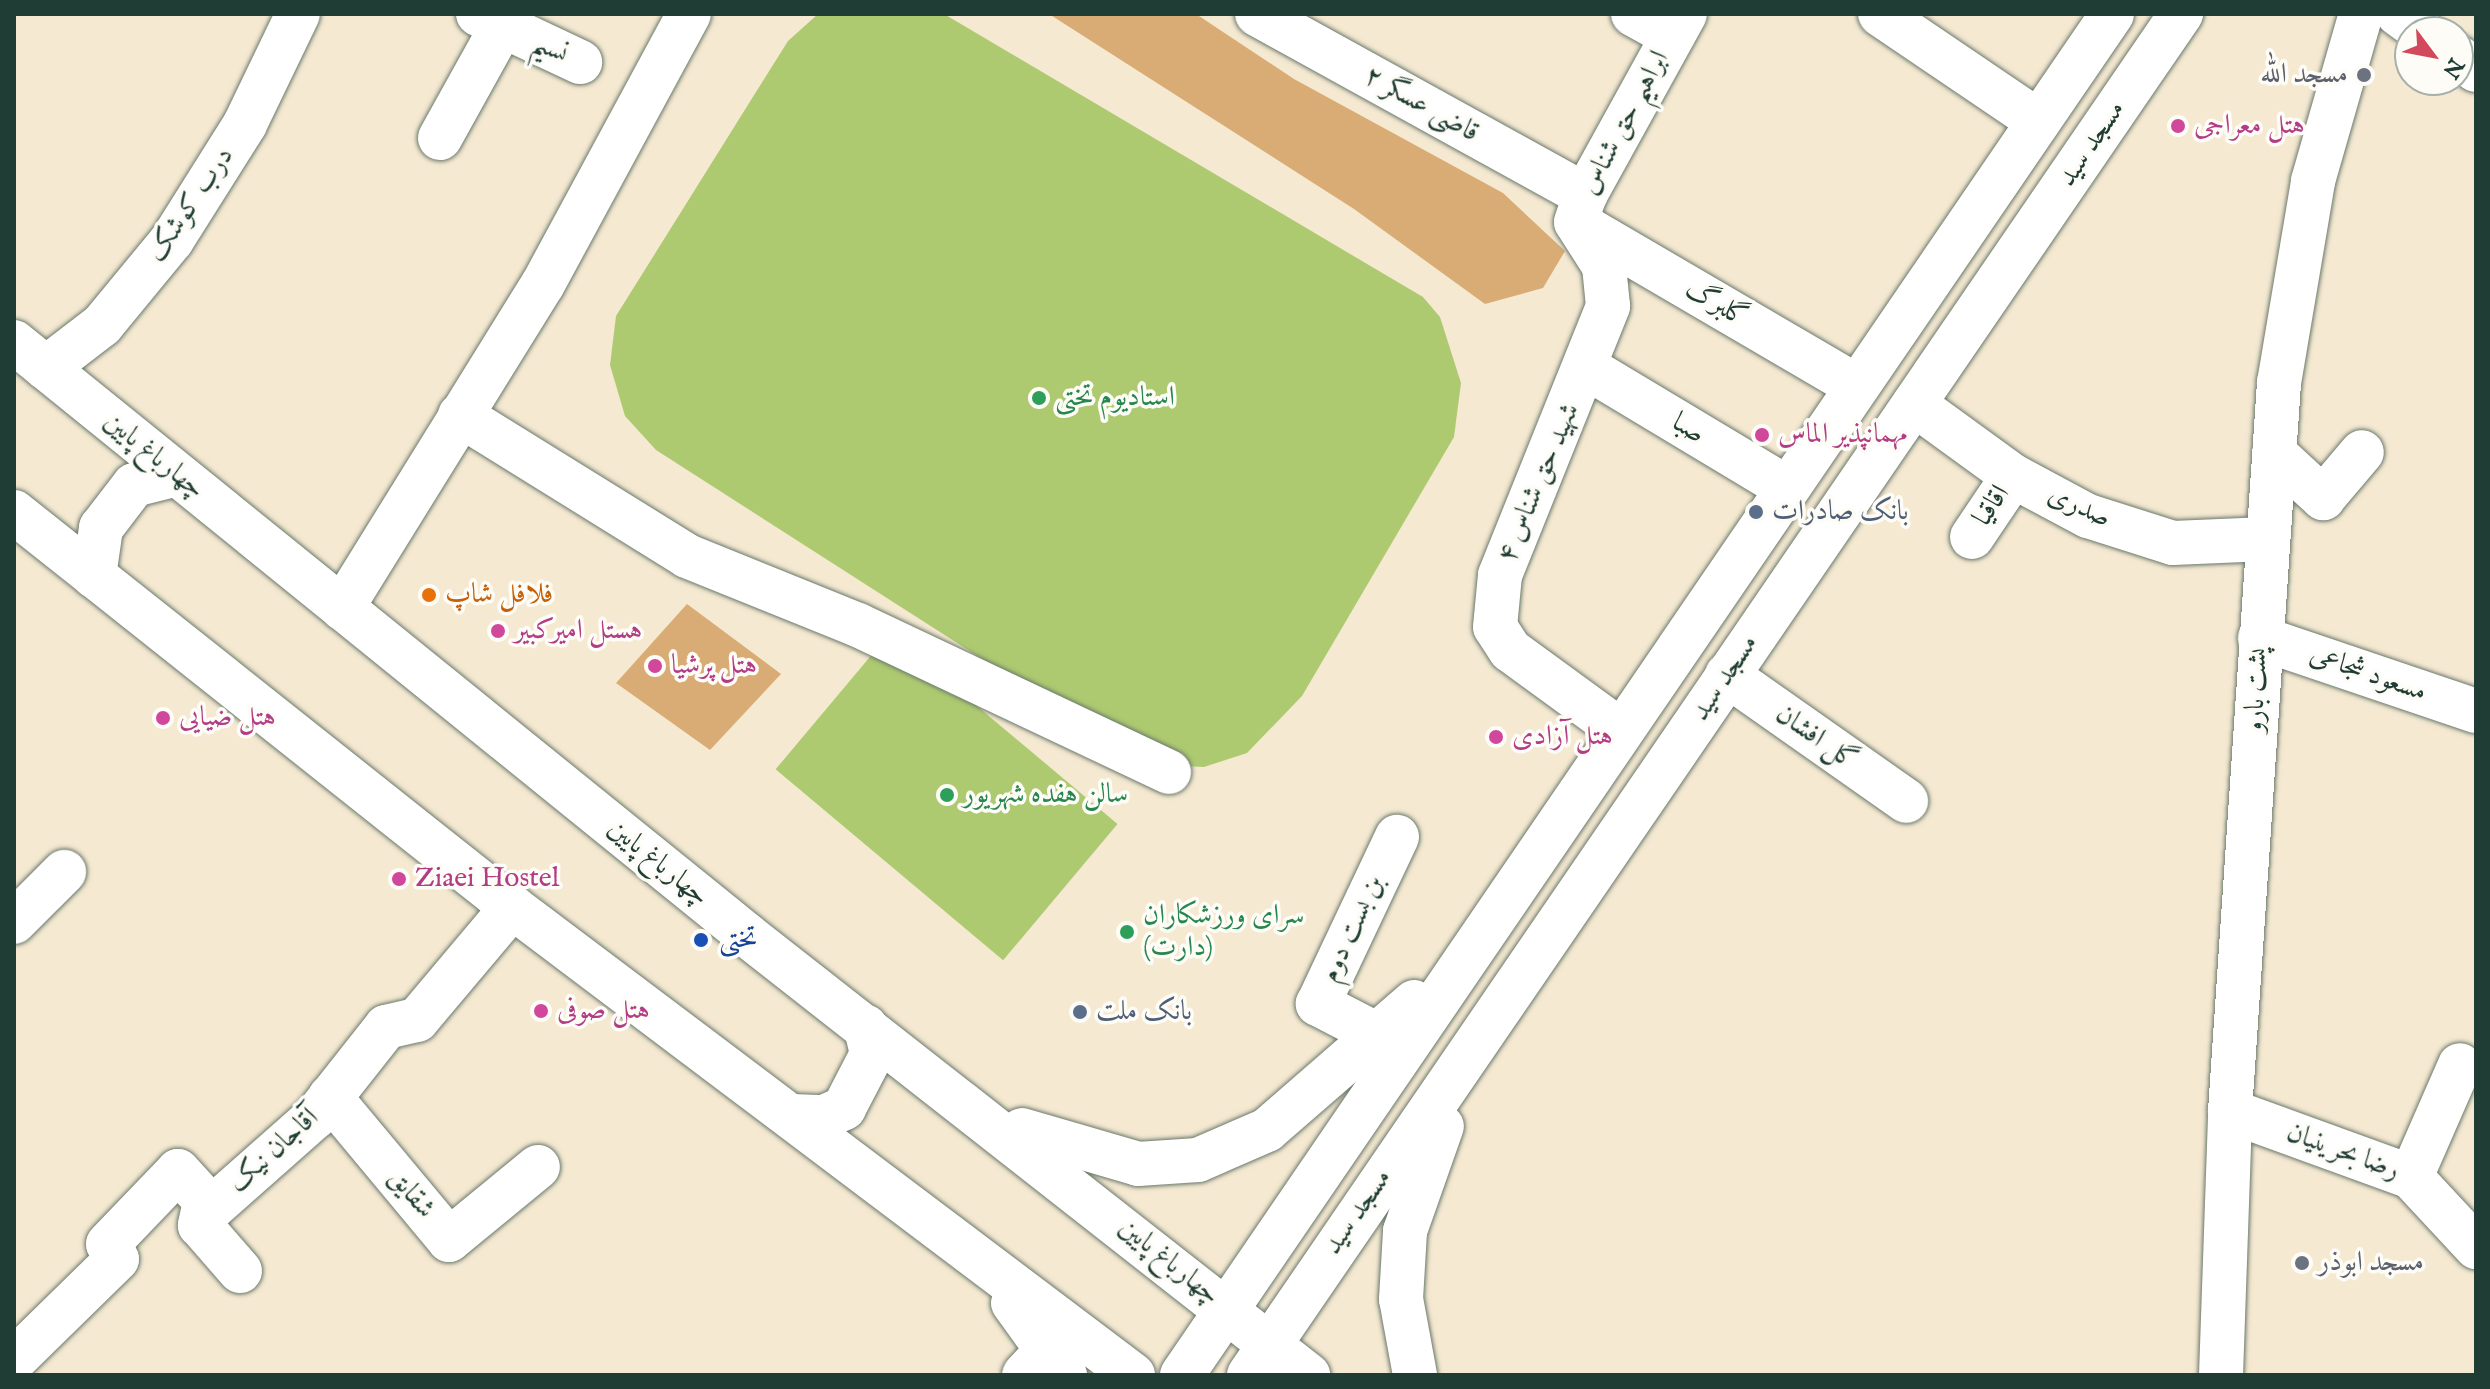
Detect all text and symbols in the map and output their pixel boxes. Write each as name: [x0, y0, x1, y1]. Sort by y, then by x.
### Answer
north arrow: [2394, 16, 2474, 96]
street label: نسیم: [527, 26, 573, 72]
street label: ابراهیم حق شناس: [1573, 45, 1677, 201]
text: N: [2436, 52, 2470, 83]
place label: مسجد الله: [2260, 58, 2348, 92]
street label: قاضی عسگر ۲: [1358, 60, 1484, 150]
marker: مسجد الله: [2355, 66, 2373, 84]
street label: مسجد سید: [2051, 94, 2133, 194]
place label: هتل معراجی: [2194, 109, 2305, 143]
marker: هتل معراجی: [2169, 117, 2187, 135]
street label: درب کوشک: [140, 141, 242, 269]
street label: گلبرگ: [1679, 273, 1753, 335]
place label: استادیوم تختی: [1055, 381, 1175, 415]
marker: استادیوم تختی: [1030, 389, 1048, 407]
street label: شهید حق شناس ۴: [1490, 398, 1588, 568]
street label: چهارباغ پایین: [97, 405, 211, 507]
street label: صبا: [1665, 406, 1711, 452]
place label: مهمانپذیر الماس: [1778, 418, 1907, 452]
marker: مهمانپذیر الماس: [1753, 426, 1771, 444]
street label: صدری: [2042, 478, 2116, 536]
street label: اقاقیا: [1966, 479, 2018, 533]
place label: بانک صادرات: [1772, 495, 1909, 529]
marker: بانک صادرات: [1747, 503, 1765, 521]
place label: فلافل شاپ: [445, 578, 553, 612]
marker: فلافل شاپ: [420, 586, 438, 604]
place label: هستل امیرکبیر: [514, 614, 642, 648]
marker: هستل امیرکبیر: [489, 622, 507, 640]
street label: مسجد سید: [1684, 628, 1766, 728]
street label: مسعود شجاعی: [2305, 638, 2431, 710]
street label: پشت بارو: [2238, 647, 2276, 733]
place label: هتل پرشیا: [671, 649, 757, 683]
marker: هتل پرشیا: [646, 657, 664, 675]
street label: گل افشان: [1769, 698, 1863, 778]
place label: هتل ضیایی: [179, 701, 276, 735]
marker: هتل ضیایی: [154, 709, 172, 727]
place label: هتل آزادی: [1512, 720, 1613, 754]
marker: هتل آزادی: [1487, 728, 1505, 746]
place label: سالن هفده شهریور: [963, 778, 1128, 812]
marker: سالن هفده شهریور: [938, 786, 956, 804]
street label: چهارباغ پایین: [601, 812, 715, 914]
place label: Ziaei Hostel: [415, 862, 559, 896]
marker: Ziaei Hostel: [390, 870, 408, 888]
street label: بن بست دوم: [1314, 870, 1392, 988]
place label: سرای ورزشکاران (دارت): [1143, 899, 1304, 965]
place label: تختی: [719, 923, 757, 957]
marker: سرای ورزشکاران (دارت): [1118, 923, 1136, 941]
marker: تختی: [690, 929, 712, 951]
place label: هتل صوفی: [557, 994, 650, 1028]
place label: بانک ملت: [1096, 995, 1192, 1029]
marker: هتل صوفی: [532, 1002, 550, 1020]
marker: بانک ملت: [1071, 1003, 1089, 1021]
street label: آقاجان نیک: [222, 1102, 326, 1200]
street label: رضا بحرینیان: [2282, 1116, 2404, 1188]
street label: شقایق: [380, 1162, 442, 1226]
street label: مسجد سید: [1316, 1163, 1400, 1261]
street label: چهارباغ پایین: [1112, 1211, 1226, 1313]
place label: مسجد ابوذر: [2318, 1246, 2424, 1280]
marker: مسجد ابوذر: [2293, 1254, 2311, 1272]

